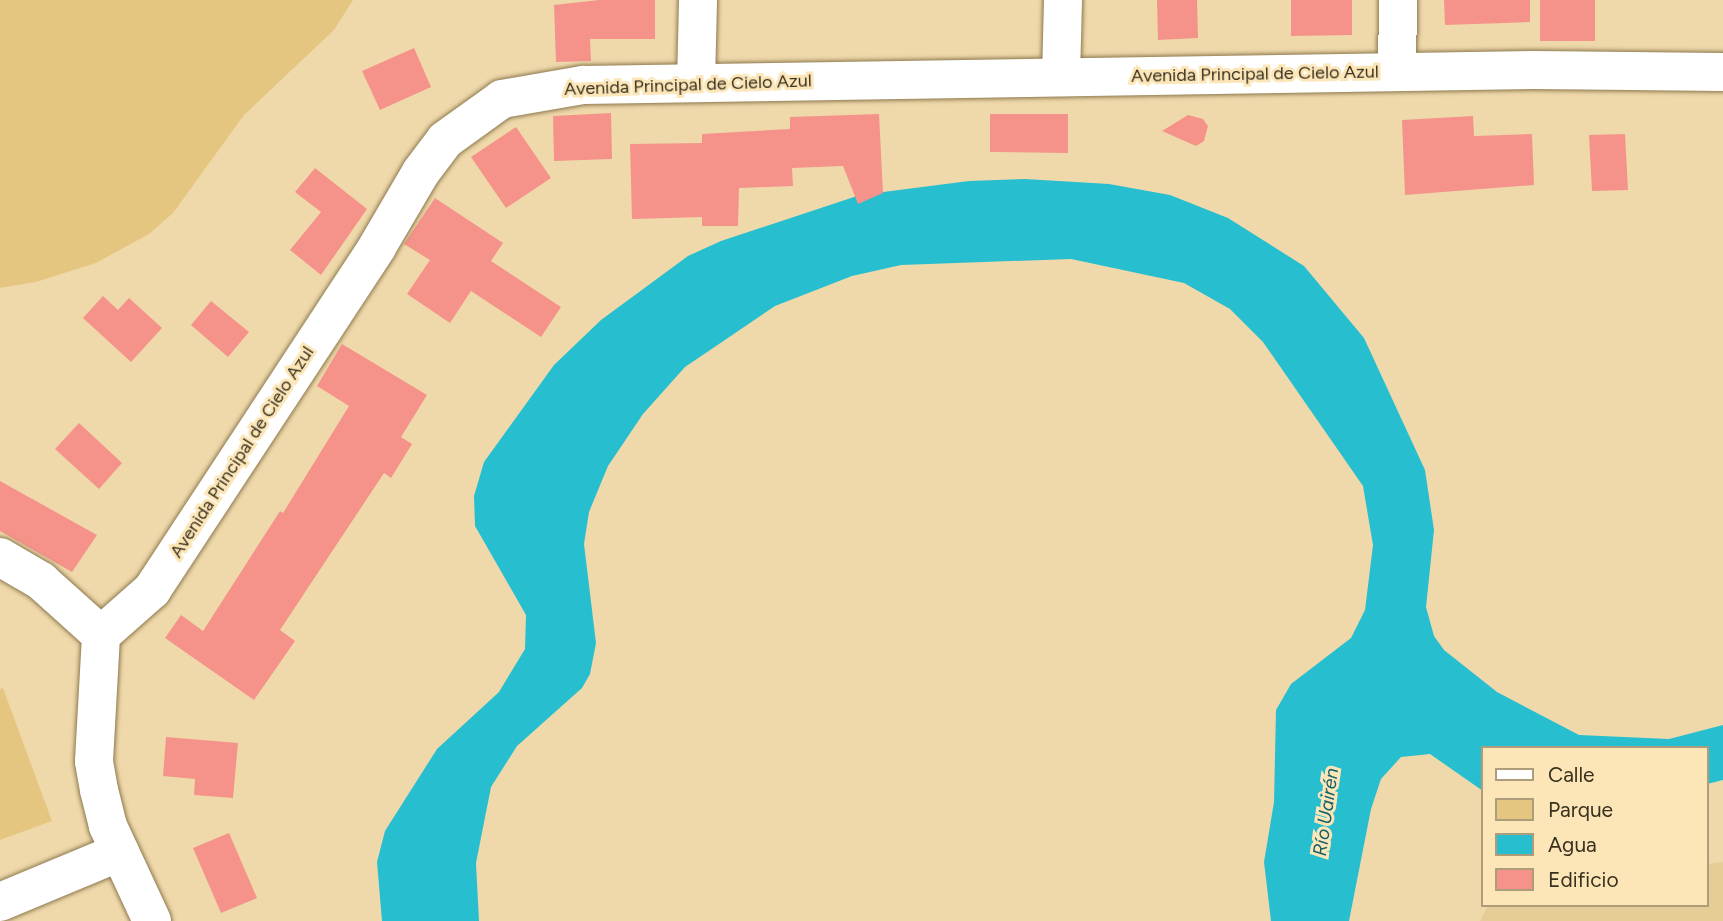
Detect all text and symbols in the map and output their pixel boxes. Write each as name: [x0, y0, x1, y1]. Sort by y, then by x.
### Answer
street label: Avenida Principal de Cielo Azul: [1131, 61, 1379, 87]
street label: Avenida Principal de Cielo Azul: [564, 70, 812, 100]
street label: Avenida Principal de Cielo Azul: [165, 342, 319, 562]
legend: [1482, 746, 1709, 907]
text: Calle: [1548, 762, 1595, 787]
water label: Río Uairén: [1309, 767, 1343, 857]
text: Parque: [1548, 797, 1613, 822]
text: Agua: [1548, 832, 1597, 857]
text: Edificio: [1548, 867, 1619, 892]

